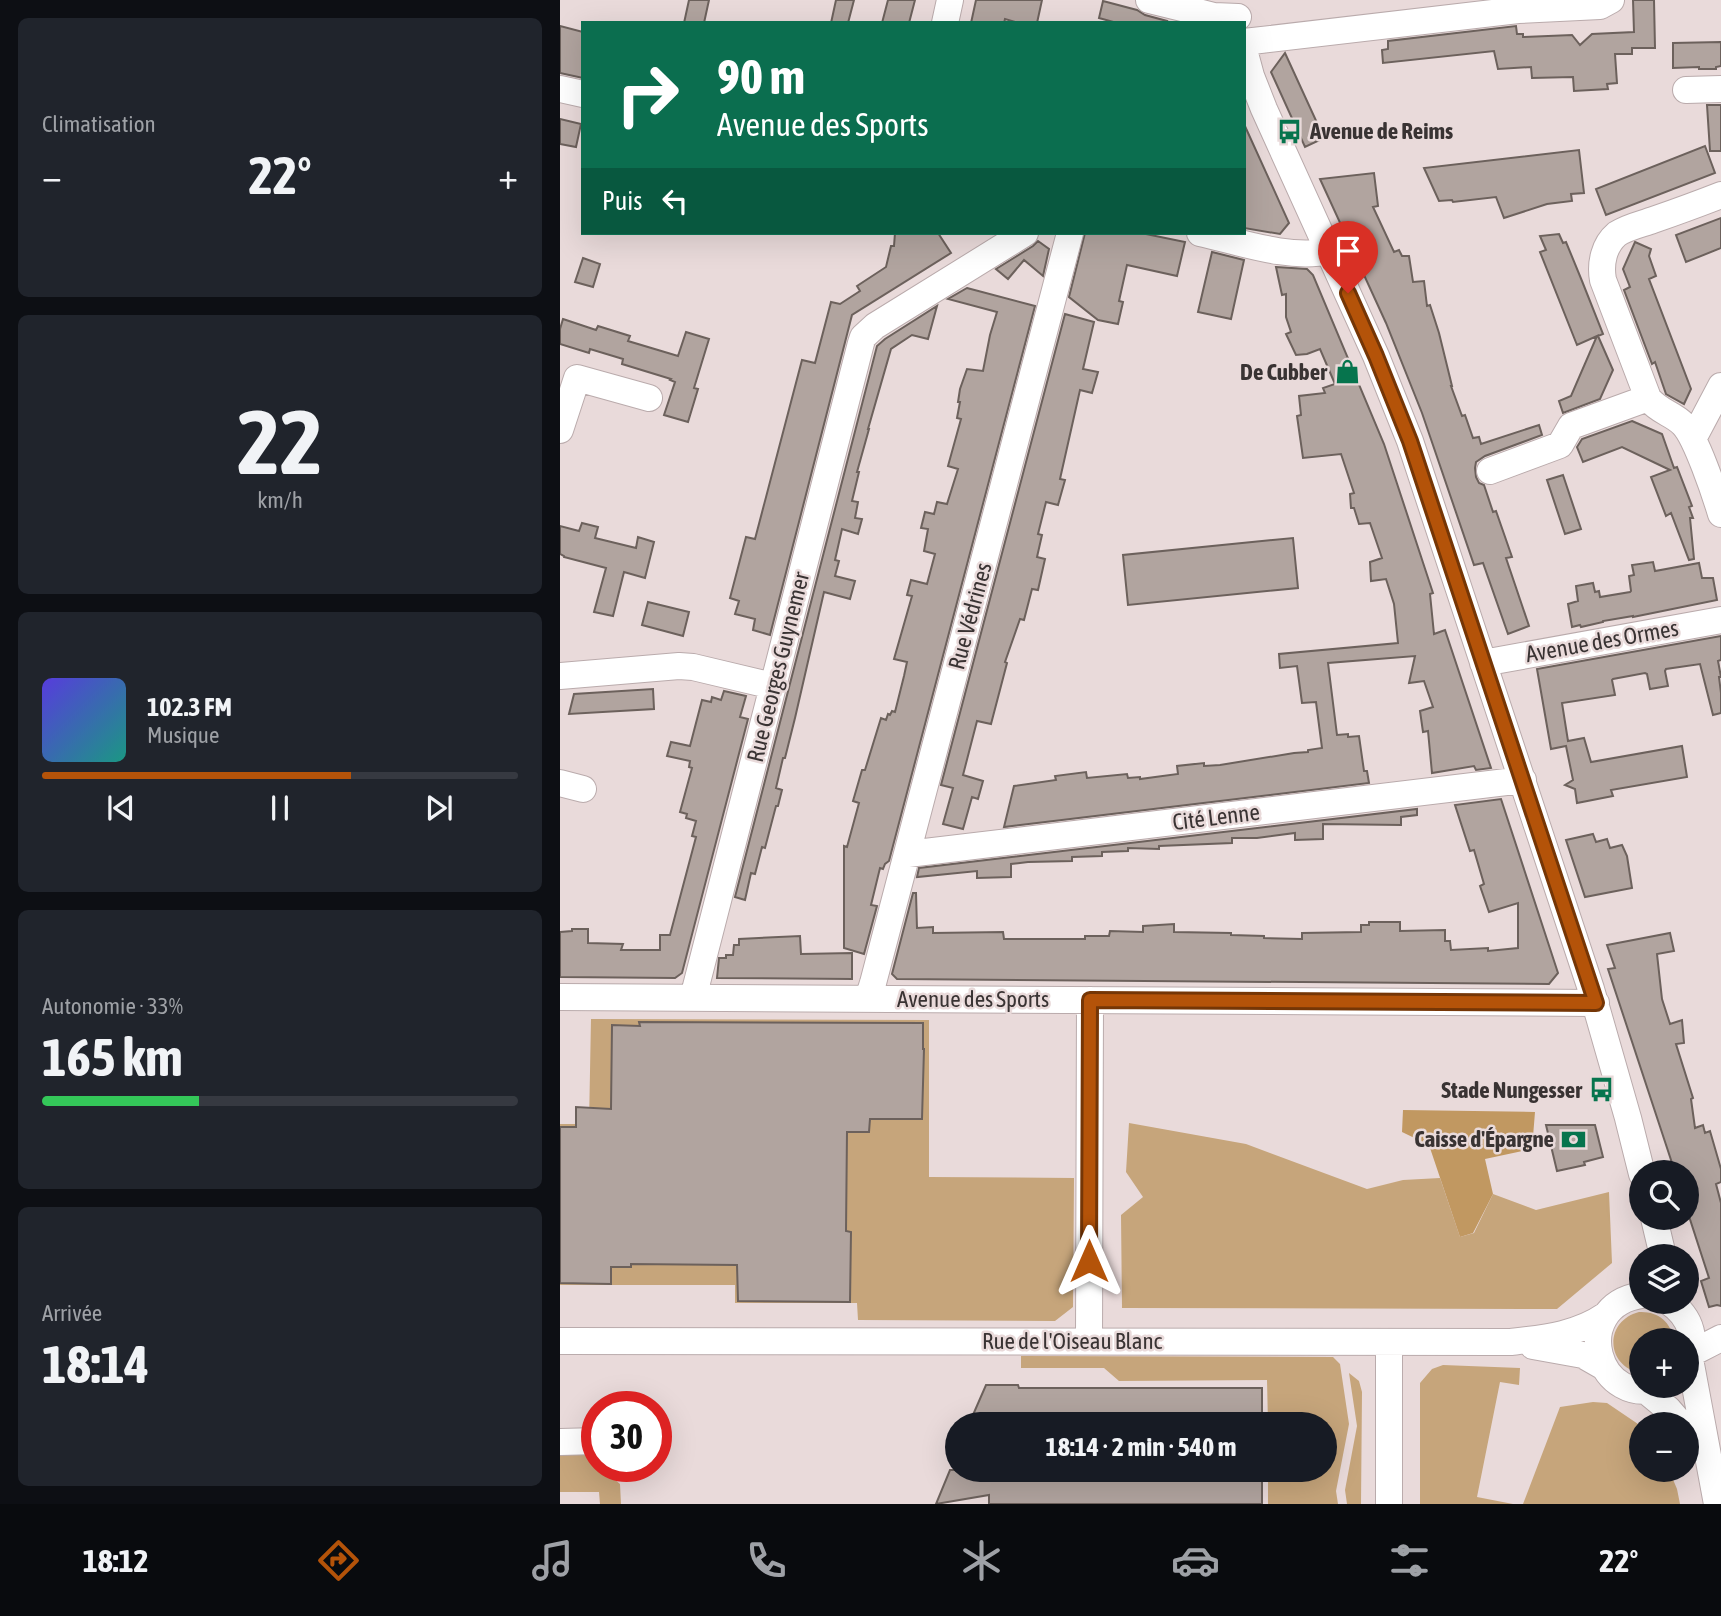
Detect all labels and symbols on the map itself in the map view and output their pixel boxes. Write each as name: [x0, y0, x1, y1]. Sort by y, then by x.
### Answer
bus stop icon: Avenue de Reims: [1276, 117, 1304, 145]
place label: Avenue de Reims: [1309, 118, 1453, 144]
pin: [1318, 221, 1378, 293]
shop icon: De Cubber: [1333, 358, 1361, 386]
place label: De Cubber: [1240, 359, 1328, 385]
street label: Rue Védrines: [943, 560, 997, 672]
street label: Rue Georges Guynemer: [742, 568, 814, 765]
street label: Avenue des Ormes: [1524, 615, 1680, 667]
street label: Cité Lenne: [1171, 799, 1261, 835]
street label: Avenue des Sports: [897, 986, 1049, 1012]
bus stop icon: Stade Nungesser: [1588, 1076, 1616, 1104]
place label: Stade Nungesser: [1441, 1077, 1583, 1103]
bank icon: Caisse d'Épargne: [1560, 1125, 1588, 1153]
place label: Caisse d'Épargne: [1414, 1126, 1554, 1152]
position arrow: [1052, 1224, 1126, 1298]
street label: Rue de l'Oiseau Blanc: [982, 1328, 1163, 1354]
speed limit sign: 30: [581, 1391, 672, 1482]

